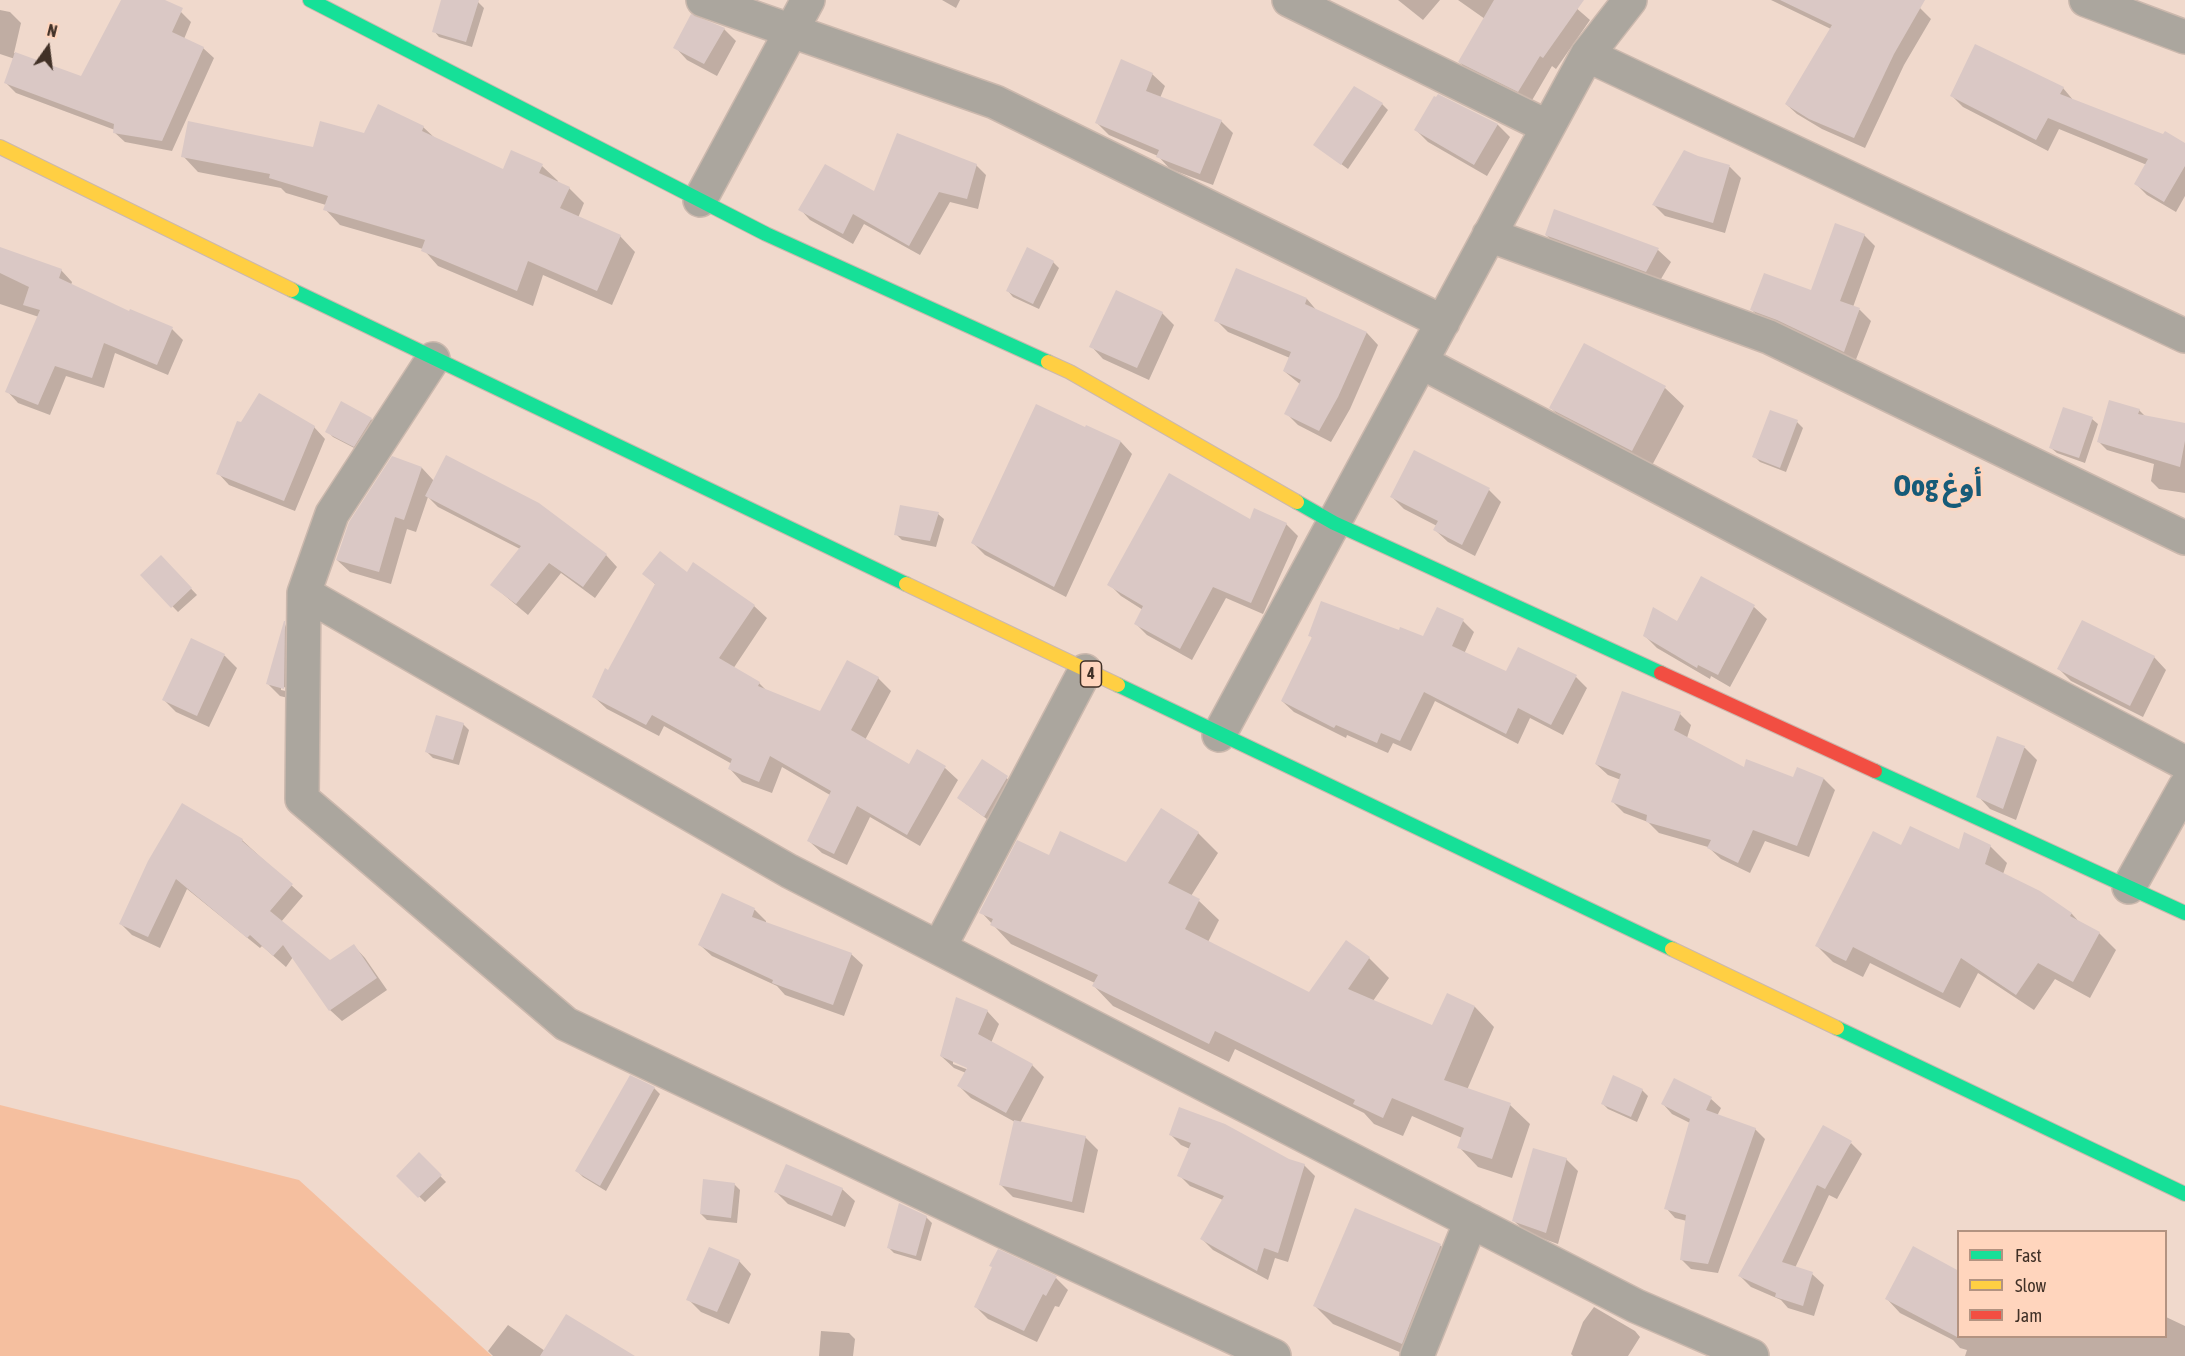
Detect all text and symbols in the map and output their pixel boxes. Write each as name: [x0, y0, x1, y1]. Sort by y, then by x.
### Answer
north arrow: [18, 18, 78, 78]
text: N: [46, 21, 59, 40]
district label: Oog أوغ: [1894, 469, 1982, 505]
road number: 4: [1080, 661, 1102, 687]
legend: [1957, 1230, 2167, 1338]
text: Fast: [2015, 1245, 2042, 1266]
text: Slow: [2015, 1275, 2046, 1296]
text: Jam: [2015, 1305, 2042, 1326]

